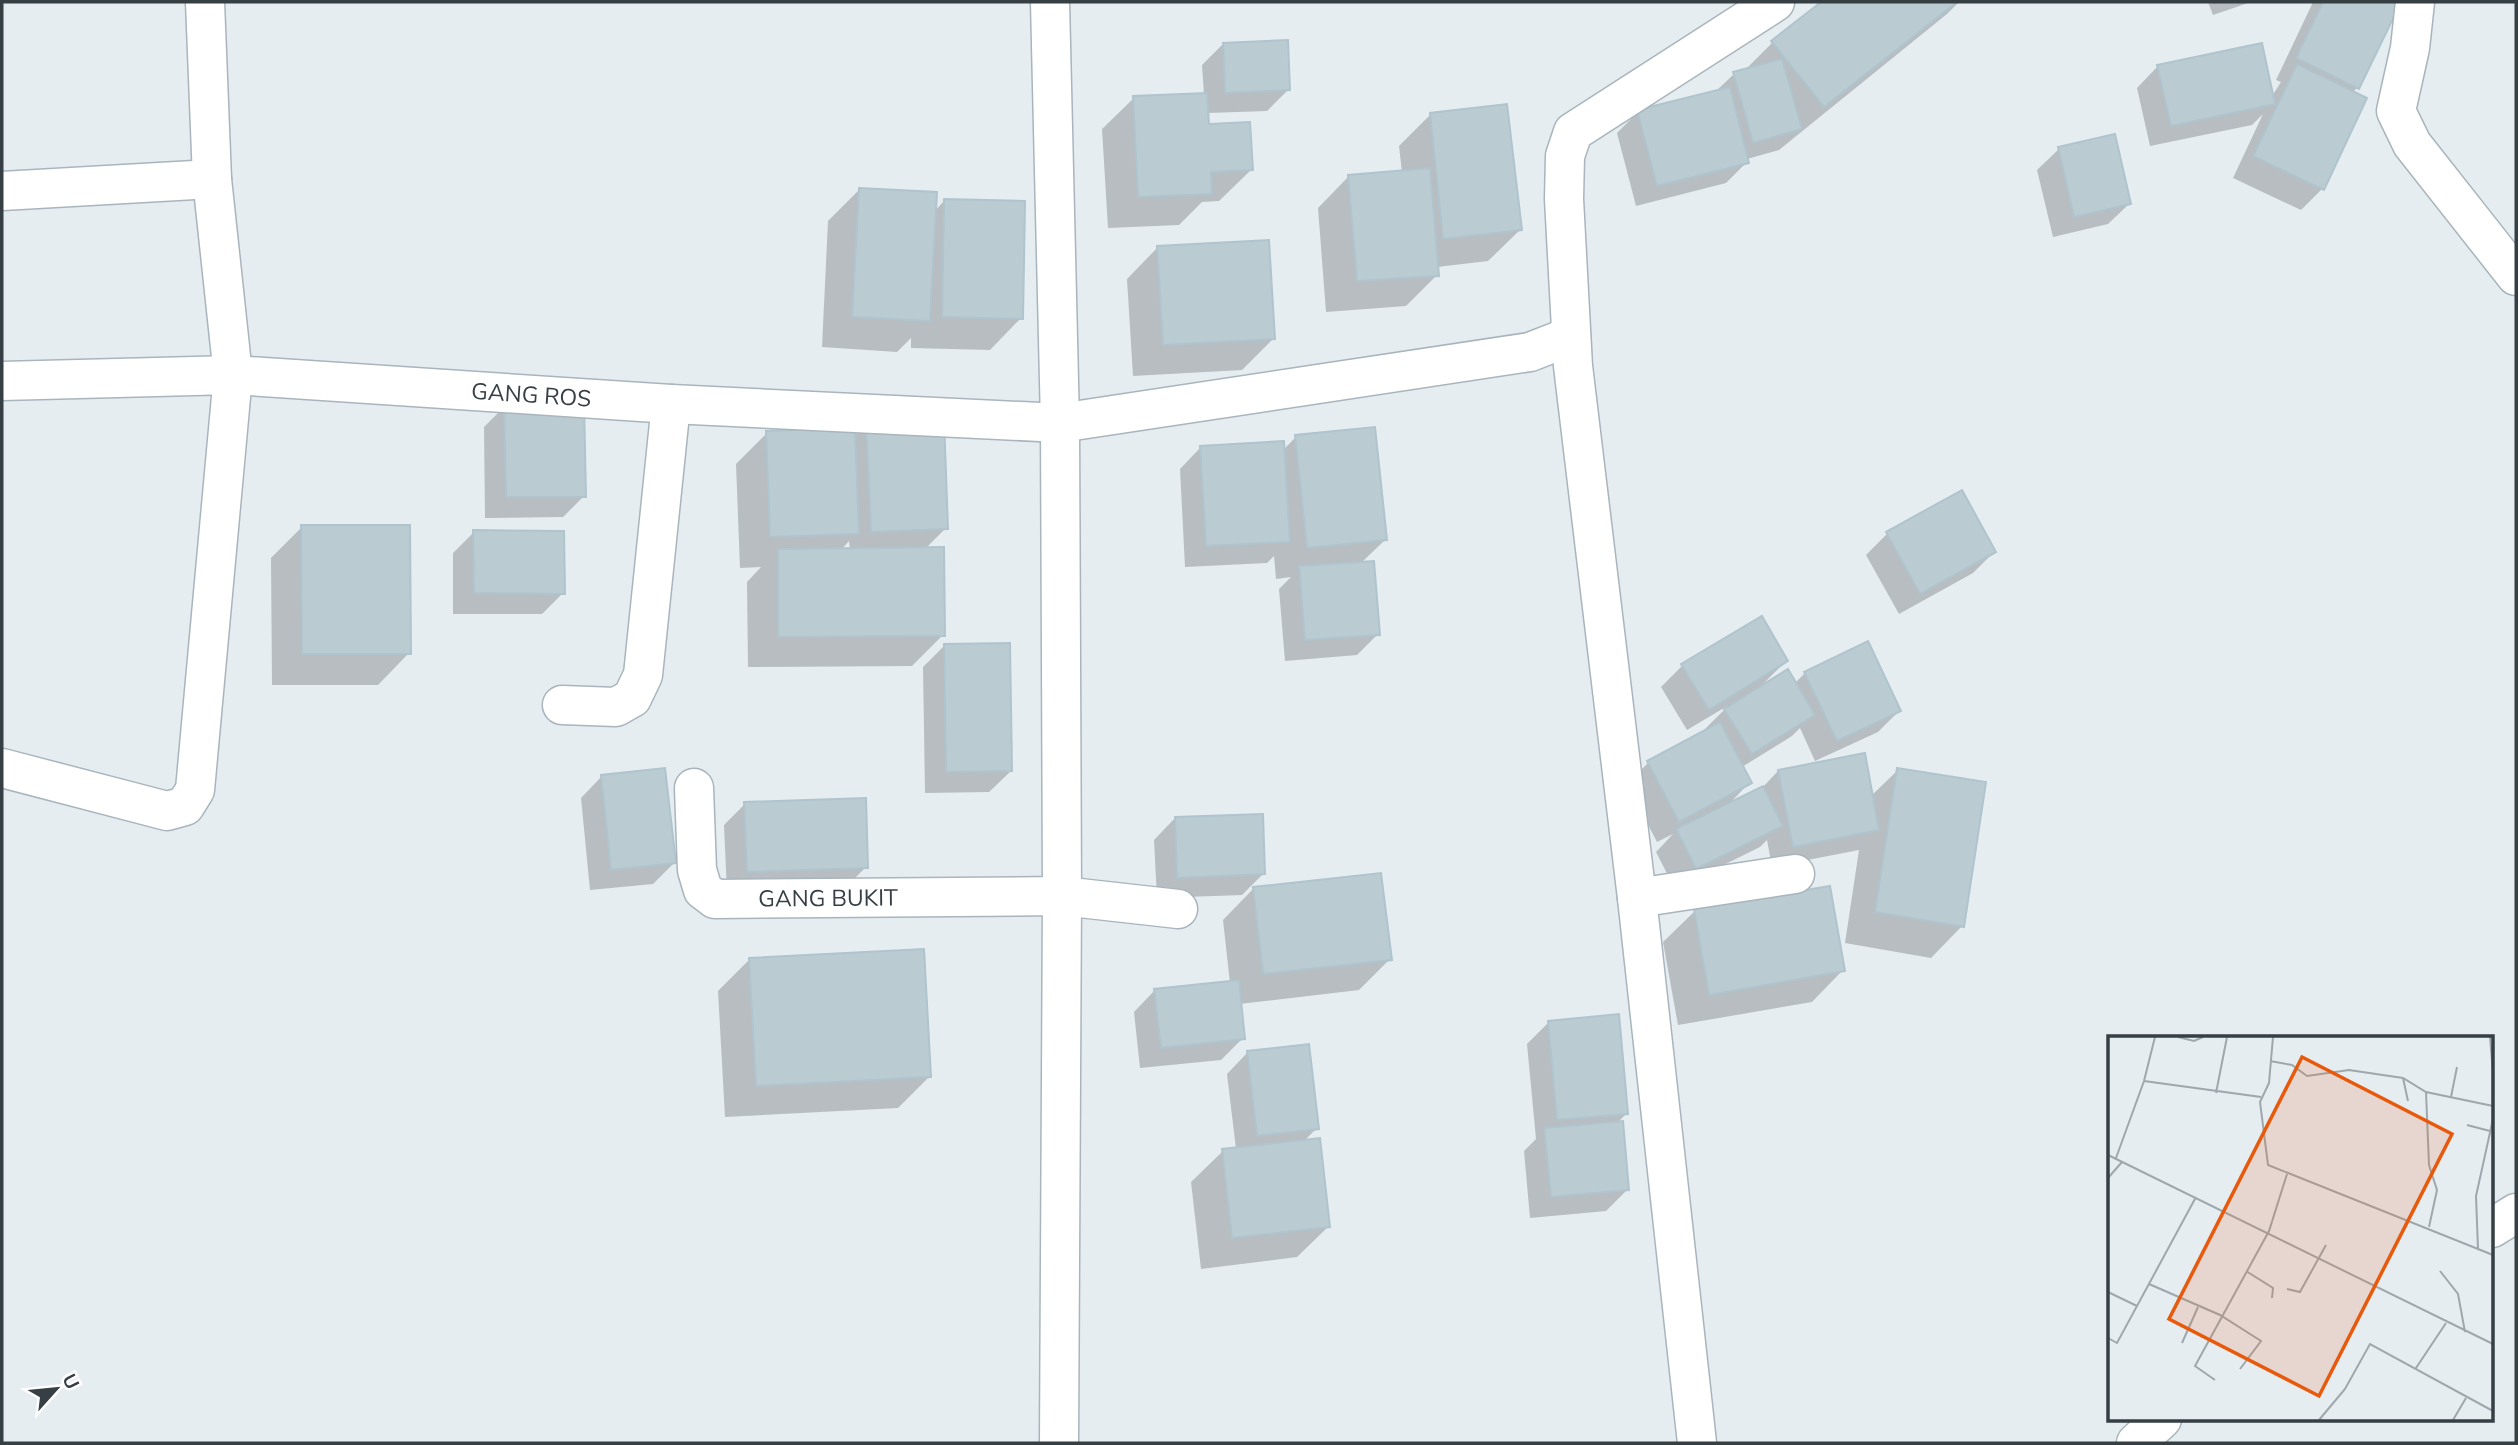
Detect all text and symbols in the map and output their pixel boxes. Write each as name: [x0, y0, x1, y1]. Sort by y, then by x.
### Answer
street label: GANG ROS: [470, 375, 592, 414]
street label: GANG BUKIT: [758, 882, 898, 914]
inset map: [2108, 1036, 2494, 1420]
north arrow: [21, 1354, 91, 1424]
text: U: [55, 1370, 85, 1394]

